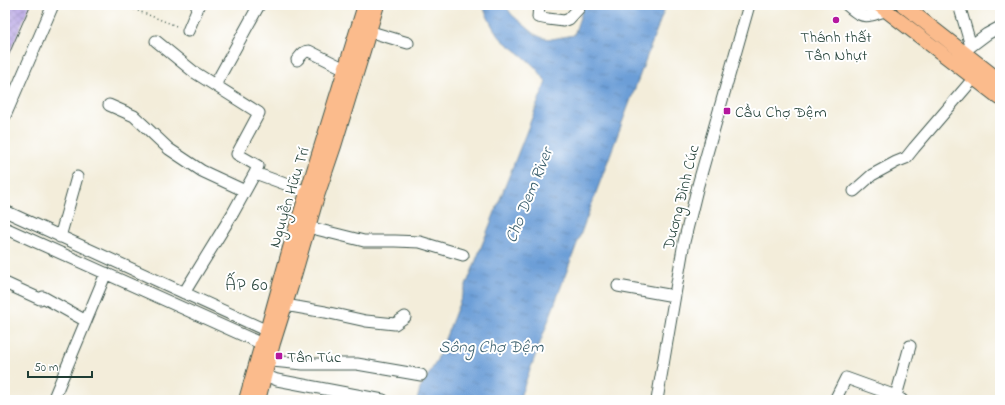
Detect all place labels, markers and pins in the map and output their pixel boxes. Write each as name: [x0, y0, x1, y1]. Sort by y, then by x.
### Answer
marker: Thánh thất Tân Nhựt: [831, 15, 841, 25]
place label: Thánh thất Tân Nhựt: [800, 26, 872, 68]
place label: Cầu Chợ Đệm: [735, 101, 827, 125]
marker: Cầu Chợ Đệm: [722, 106, 732, 116]
place label: Tân Túc: [287, 346, 342, 370]
marker: Tân Túc: [274, 351, 284, 361]

